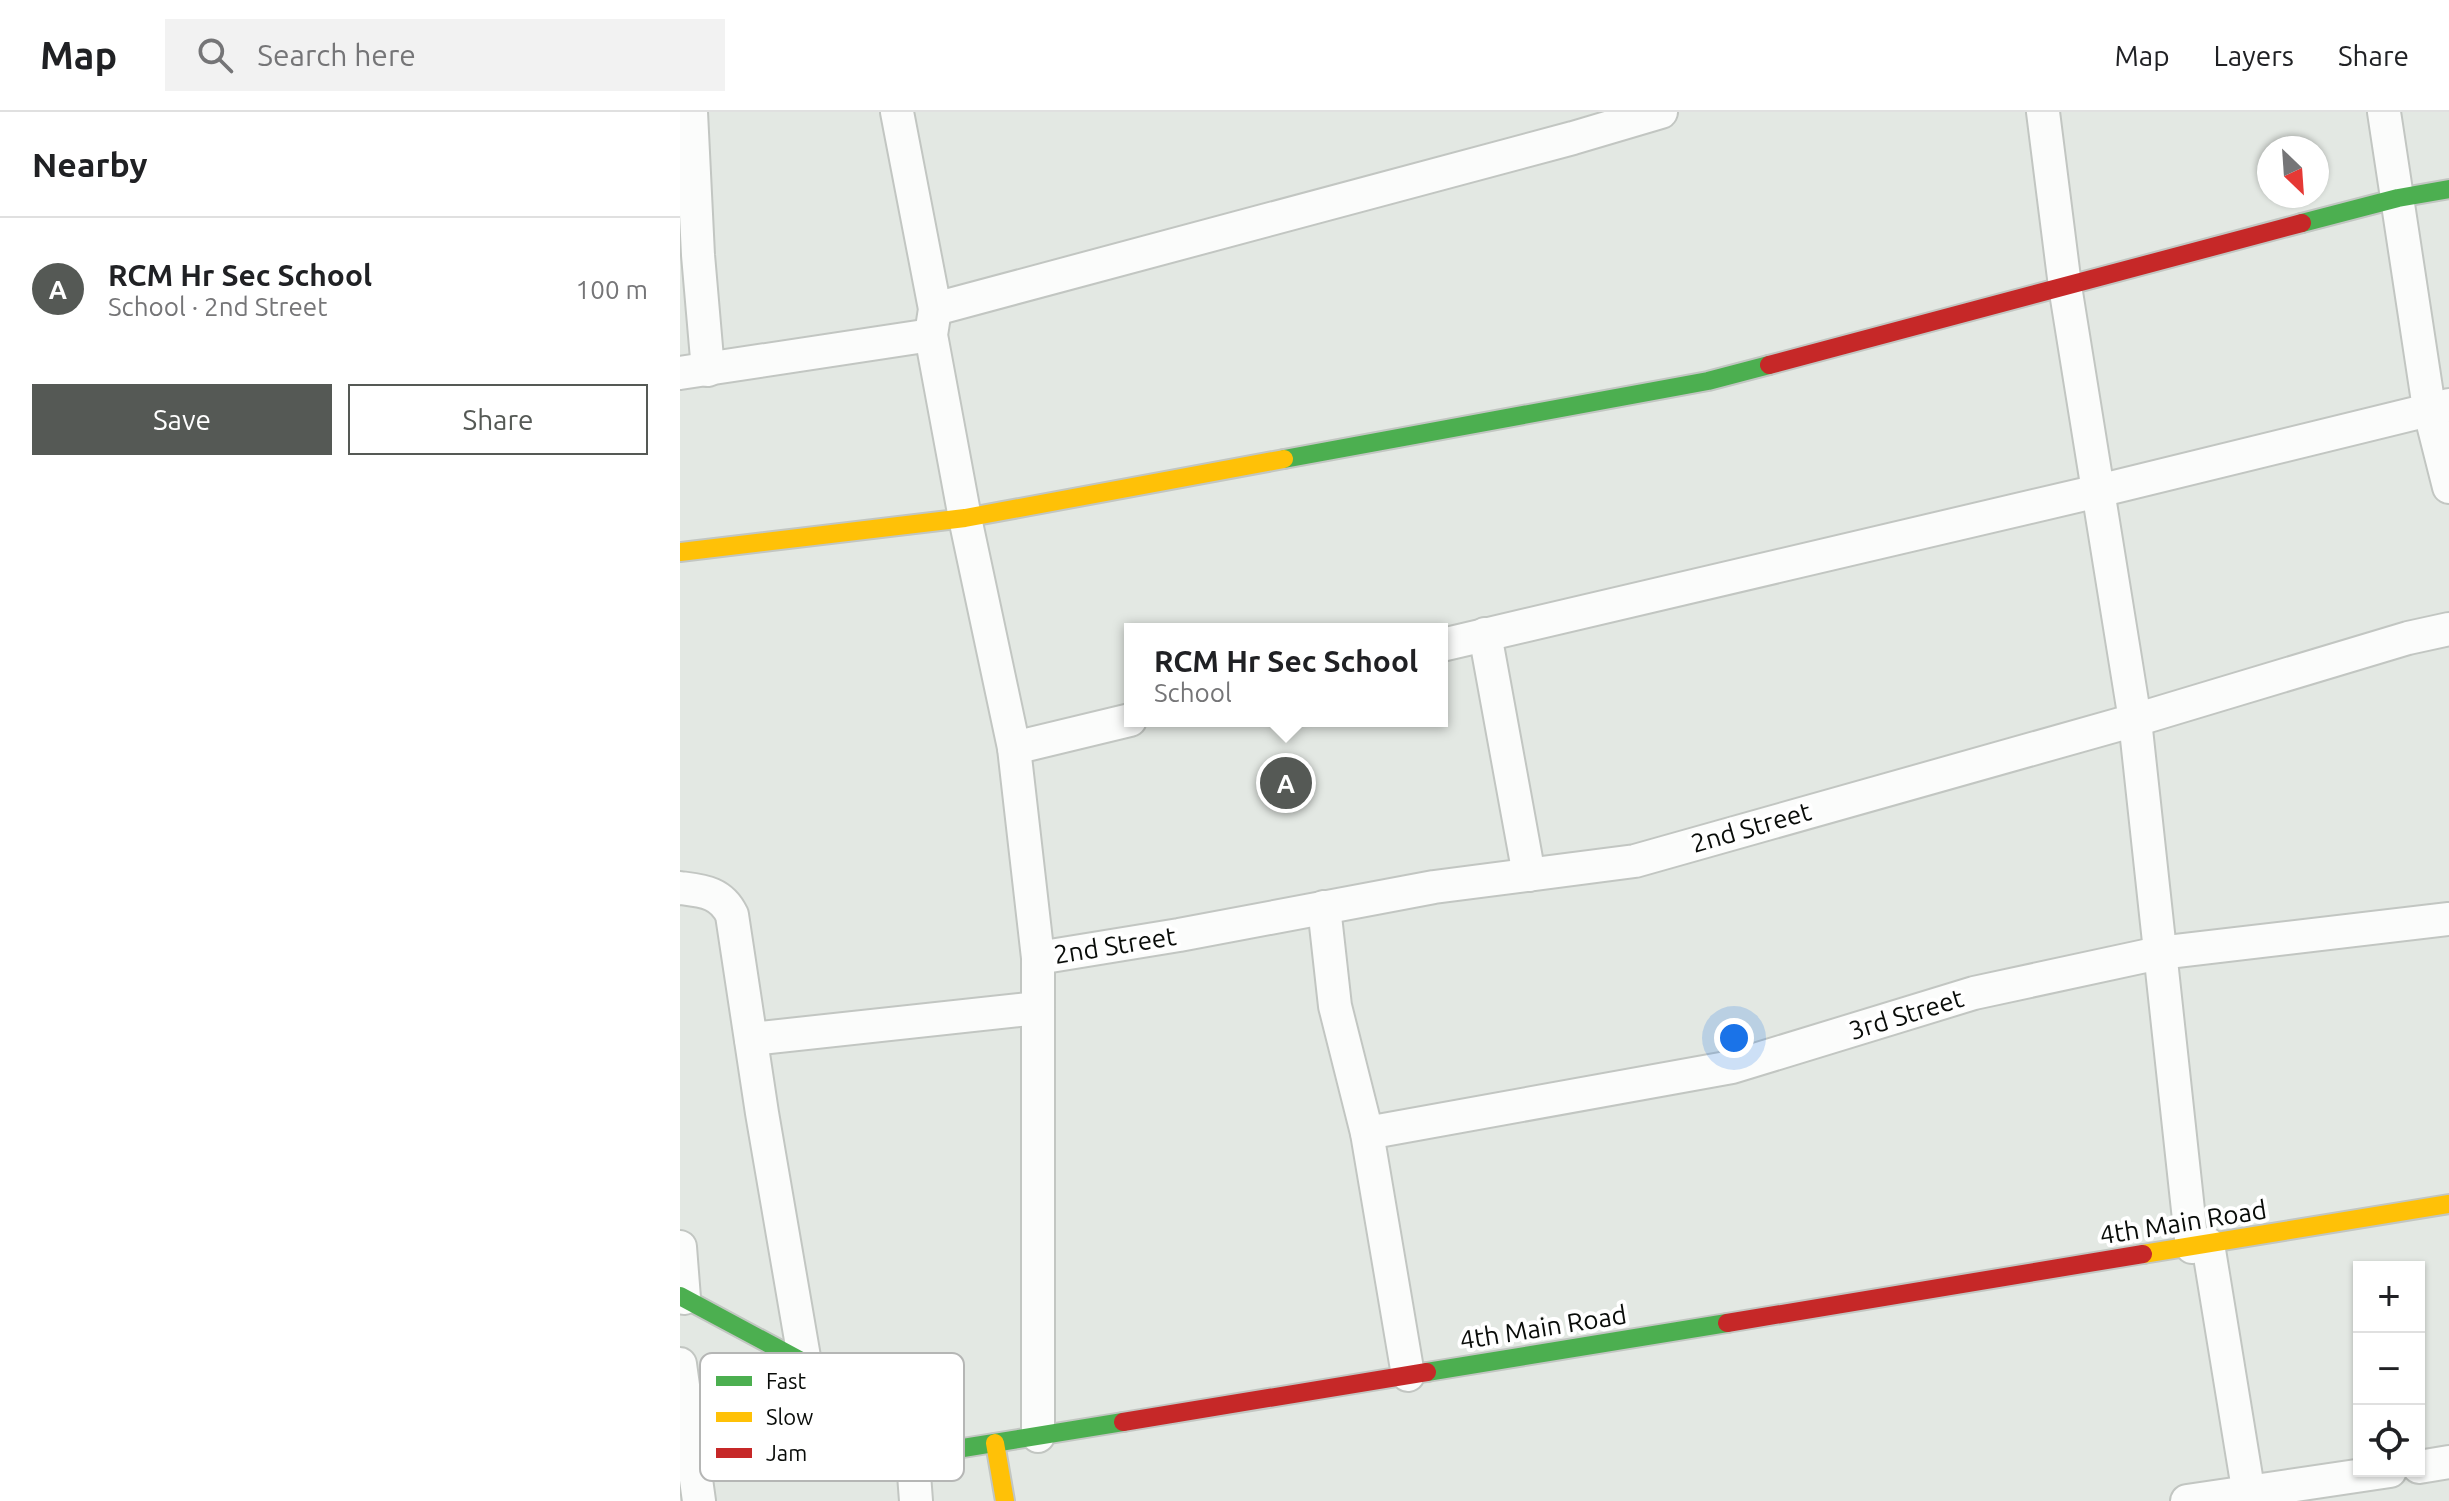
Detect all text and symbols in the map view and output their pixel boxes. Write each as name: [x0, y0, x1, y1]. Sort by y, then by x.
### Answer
search box: [165, 19, 725, 91]
icon: search: [193, 33, 237, 77]
text: Map: [40, 34, 117, 76]
text: Search here: [257, 38, 416, 72]
text: Map: [2114, 40, 2170, 71]
text: Layers: [2214, 40, 2294, 71]
text: Share: [2338, 40, 2409, 71]
north arrow: [2257, 136, 2329, 208]
text: Nearby: [32, 145, 147, 183]
text: RCM Hr Sec School: [108, 258, 372, 292]
text: A: [49, 275, 67, 304]
text: 100 m: [576, 275, 648, 304]
text: School · 2nd Street: [108, 292, 327, 321]
button: Save: [32, 384, 332, 455]
button: Share: [348, 384, 648, 455]
popup: [1124, 623, 1448, 727]
text: RCM Hr Sec School: [1154, 644, 1418, 678]
text: School: [1154, 678, 1232, 707]
pin: A: [1260, 753, 1312, 813]
street label: 2nd Street: [1688, 796, 1814, 858]
street label: 2nd Street: [1052, 921, 1178, 969]
street label: 3rd Street: [1845, 983, 1967, 1045]
your location: [1714, 1018, 1754, 1058]
street label: 4th Main Road: [2097, 1194, 2269, 1250]
map controls: [2353, 1261, 2425, 1477]
button: +: [2353, 1261, 2425, 1333]
street label: 4th Main Road: [1457, 1299, 1629, 1355]
button: −: [2353, 1333, 2425, 1405]
legend: [700, 1353, 964, 1481]
text: Fast: [766, 1368, 807, 1393]
text: Slow: [766, 1404, 813, 1429]
button: locate: [2353, 1405, 2425, 1477]
text: Jam: [766, 1440, 807, 1465]

